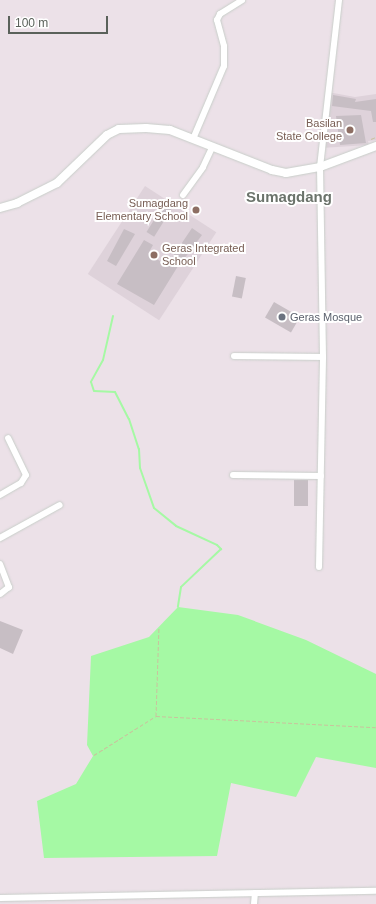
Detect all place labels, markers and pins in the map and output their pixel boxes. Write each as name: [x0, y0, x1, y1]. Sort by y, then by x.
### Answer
place label: Basilan State College: [276, 117, 342, 143]
marker: Basilan State College: [345, 125, 355, 135]
place label: Sumagdang Elementary School: [96, 197, 188, 223]
marker: Sumagdang Elementary School: [191, 205, 201, 215]
place label: Geras Integrated School: [162, 242, 245, 268]
marker: Geras Integrated School: [149, 250, 159, 260]
place label: Geras Mosque: [290, 310, 362, 324]
marker: Geras Mosque: [277, 312, 287, 322]

